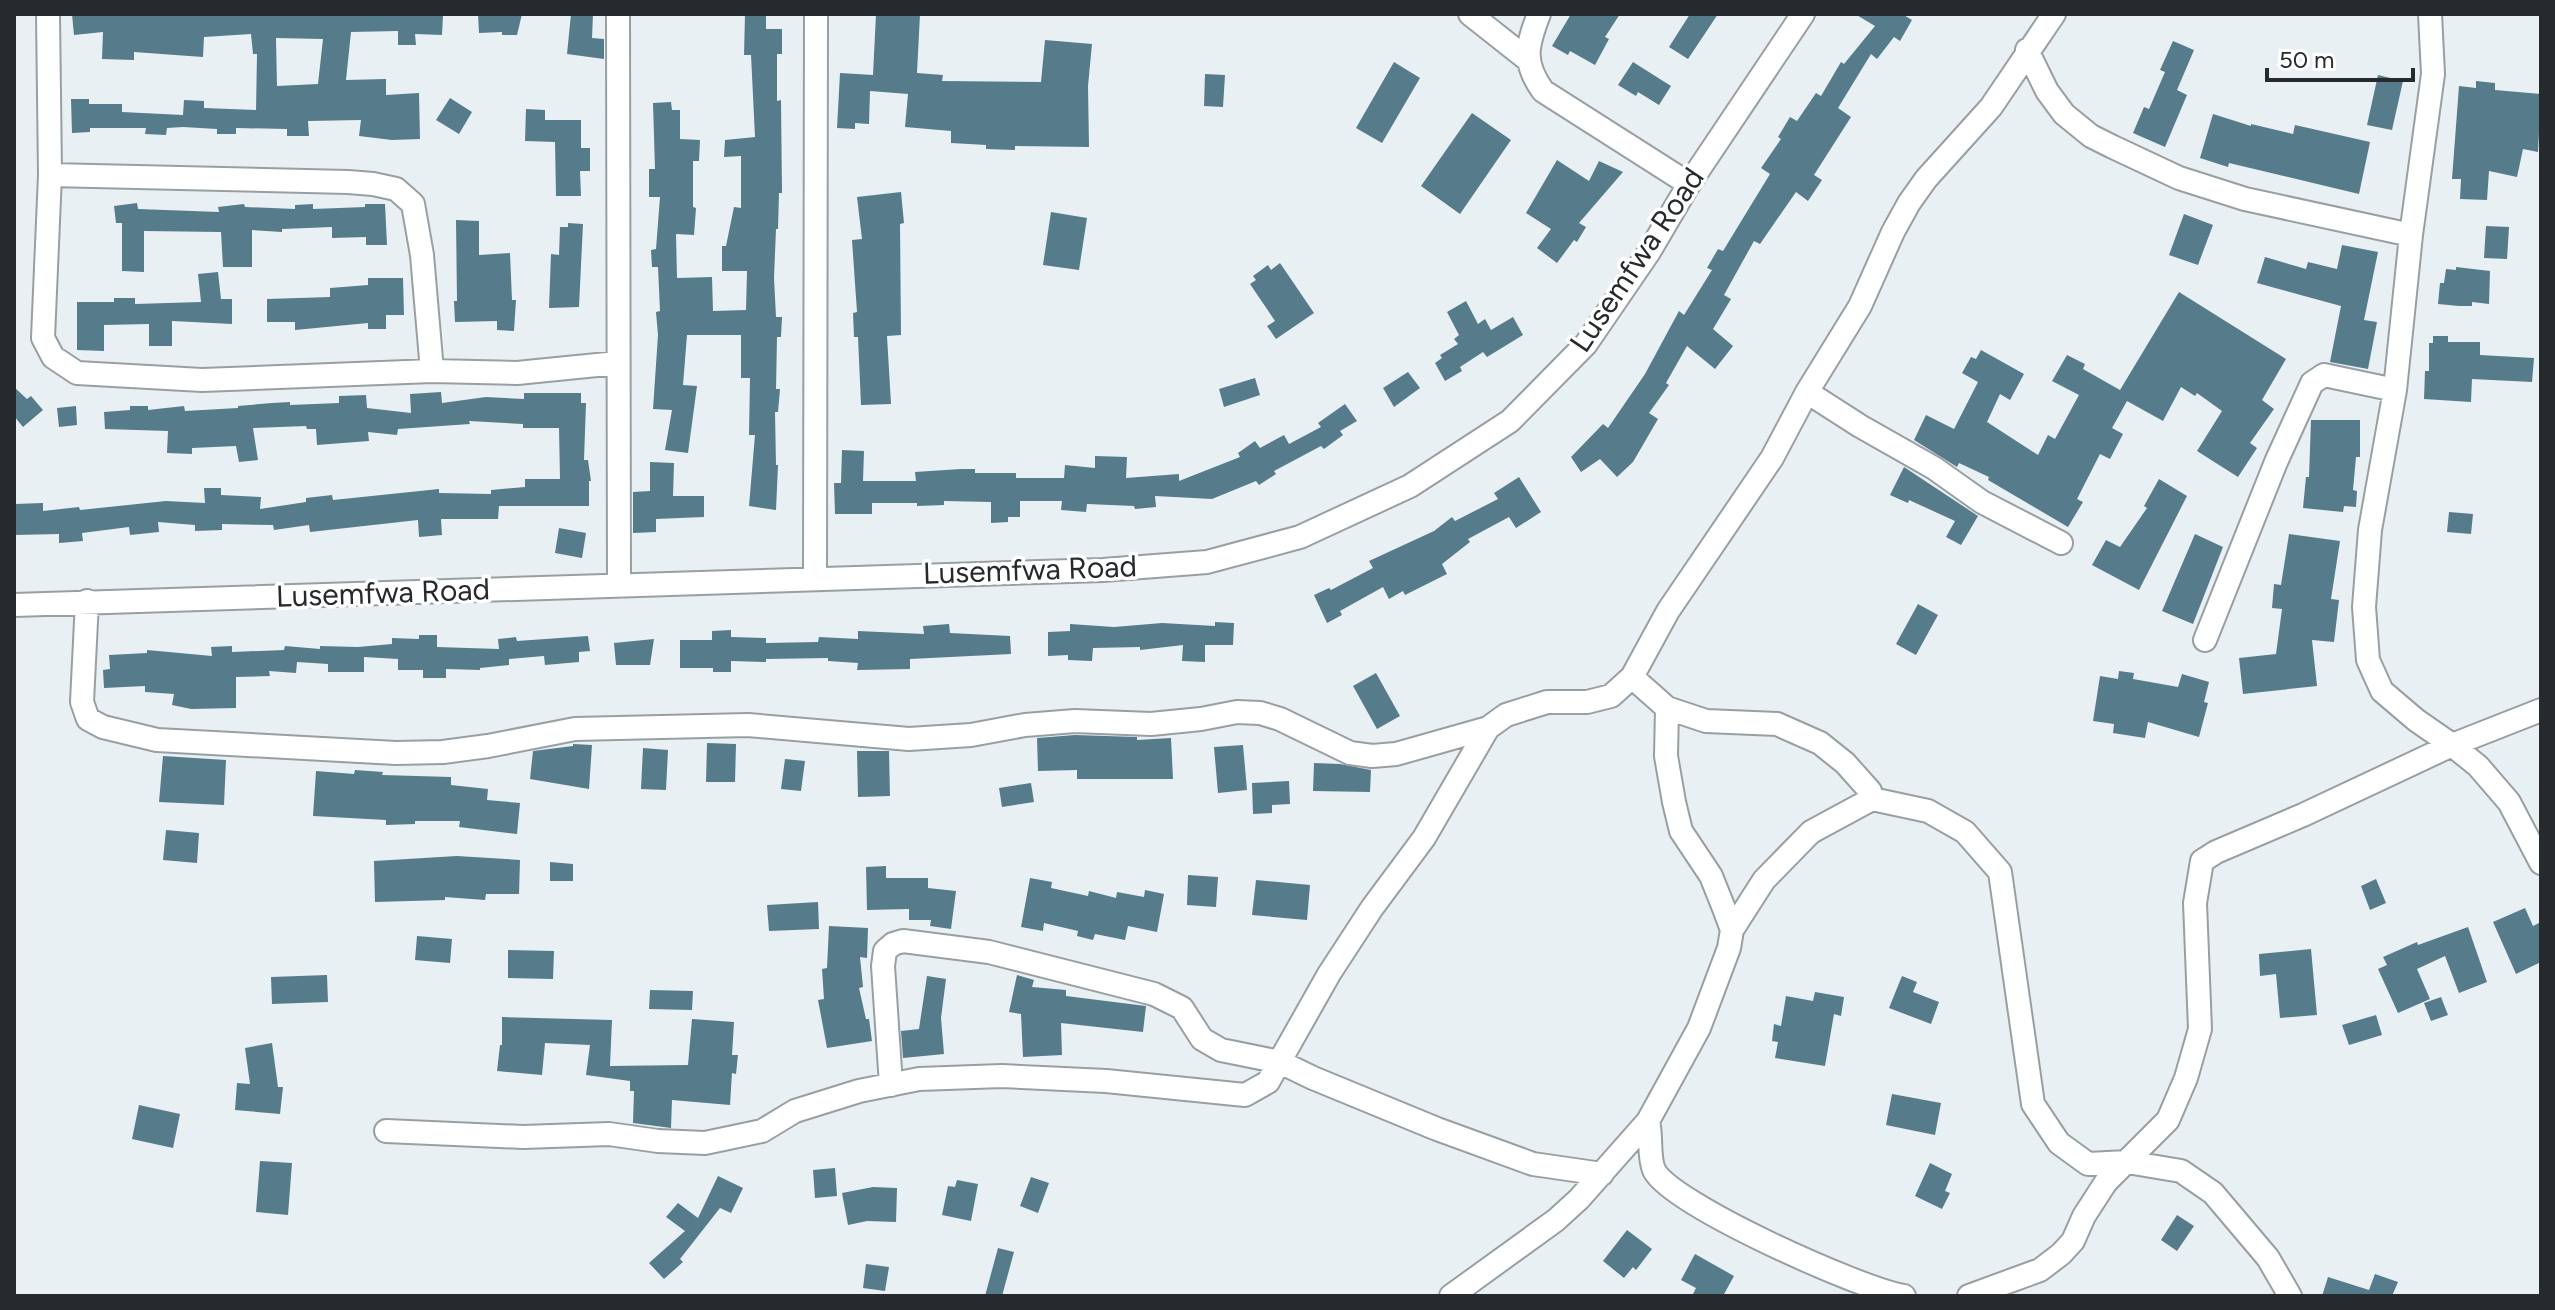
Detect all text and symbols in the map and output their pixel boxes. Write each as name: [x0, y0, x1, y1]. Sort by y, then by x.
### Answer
scale bar: [2267, 32, 2413, 82]
text: 50 m: [2279, 45, 2335, 74]
street label: Lusemfwa Road: [1561, 161, 1712, 359]
street label: Lusemfwa Road: [922, 547, 1138, 592]
street label: Lusemfwa Road: [275, 570, 491, 615]

